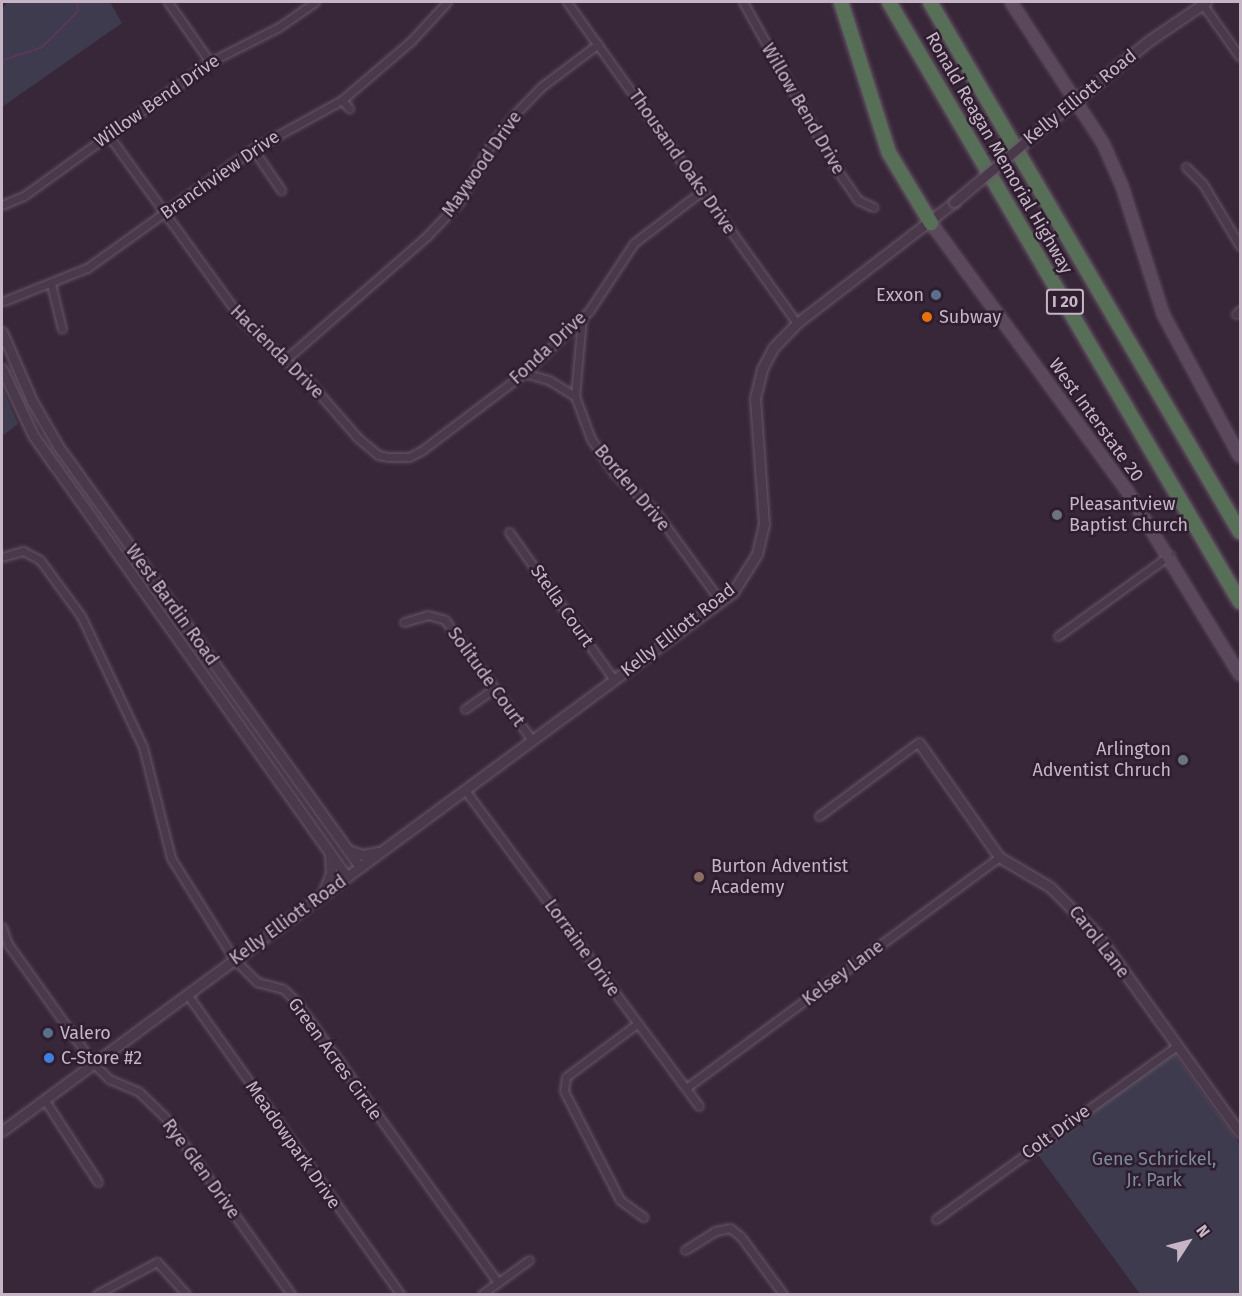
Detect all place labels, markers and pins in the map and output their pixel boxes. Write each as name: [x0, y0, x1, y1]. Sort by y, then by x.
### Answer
place label: Exxon: [876, 284, 924, 306]
marker: Exxon: [929, 288, 943, 302]
place label: Subway: [939, 306, 1001, 328]
marker: Subway: [920, 310, 934, 324]
place label: Pleasantview Baptist Church: [1069, 494, 1188, 536]
marker: Pleasantview Baptist Church: [1050, 508, 1064, 522]
place label: Arlington Adventist Chruch: [1033, 739, 1171, 782]
marker: Arlington Adventist Chruch: [1176, 753, 1190, 767]
place label: Burton Adventist Academy: [711, 856, 848, 898]
marker: Burton Adventist Academy: [692, 870, 706, 884]
place label: Valero: [60, 1022, 111, 1044]
marker: Valero: [41, 1026, 55, 1040]
place label: C-Store #2: [61, 1047, 142, 1069]
marker: C-Store #2: [42, 1051, 56, 1065]

